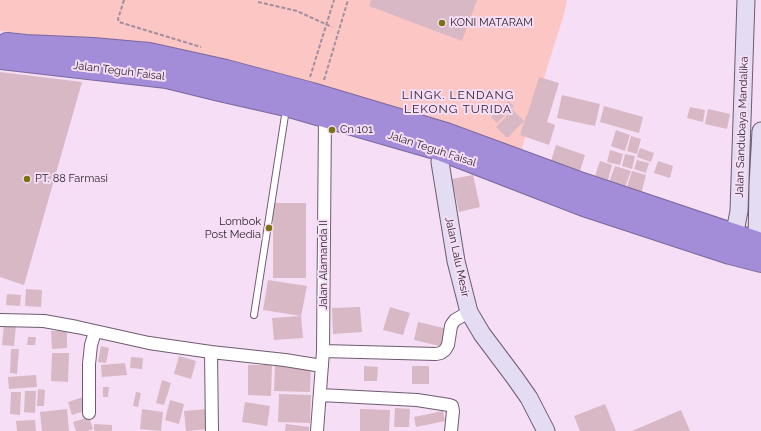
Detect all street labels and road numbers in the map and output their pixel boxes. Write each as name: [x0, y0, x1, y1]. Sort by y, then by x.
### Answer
street label: Jalan Sandubaya Mandalika: [733, 56, 751, 198]
street label: Jalan Teguh Faisal: [72, 59, 166, 83]
street label: Jalan Teguh Faisal: [386, 128, 478, 170]
street label: Jalan Lalu Mesir: [442, 216, 472, 298]
street label: Jalan Alamanda II: [317, 220, 331, 310]

